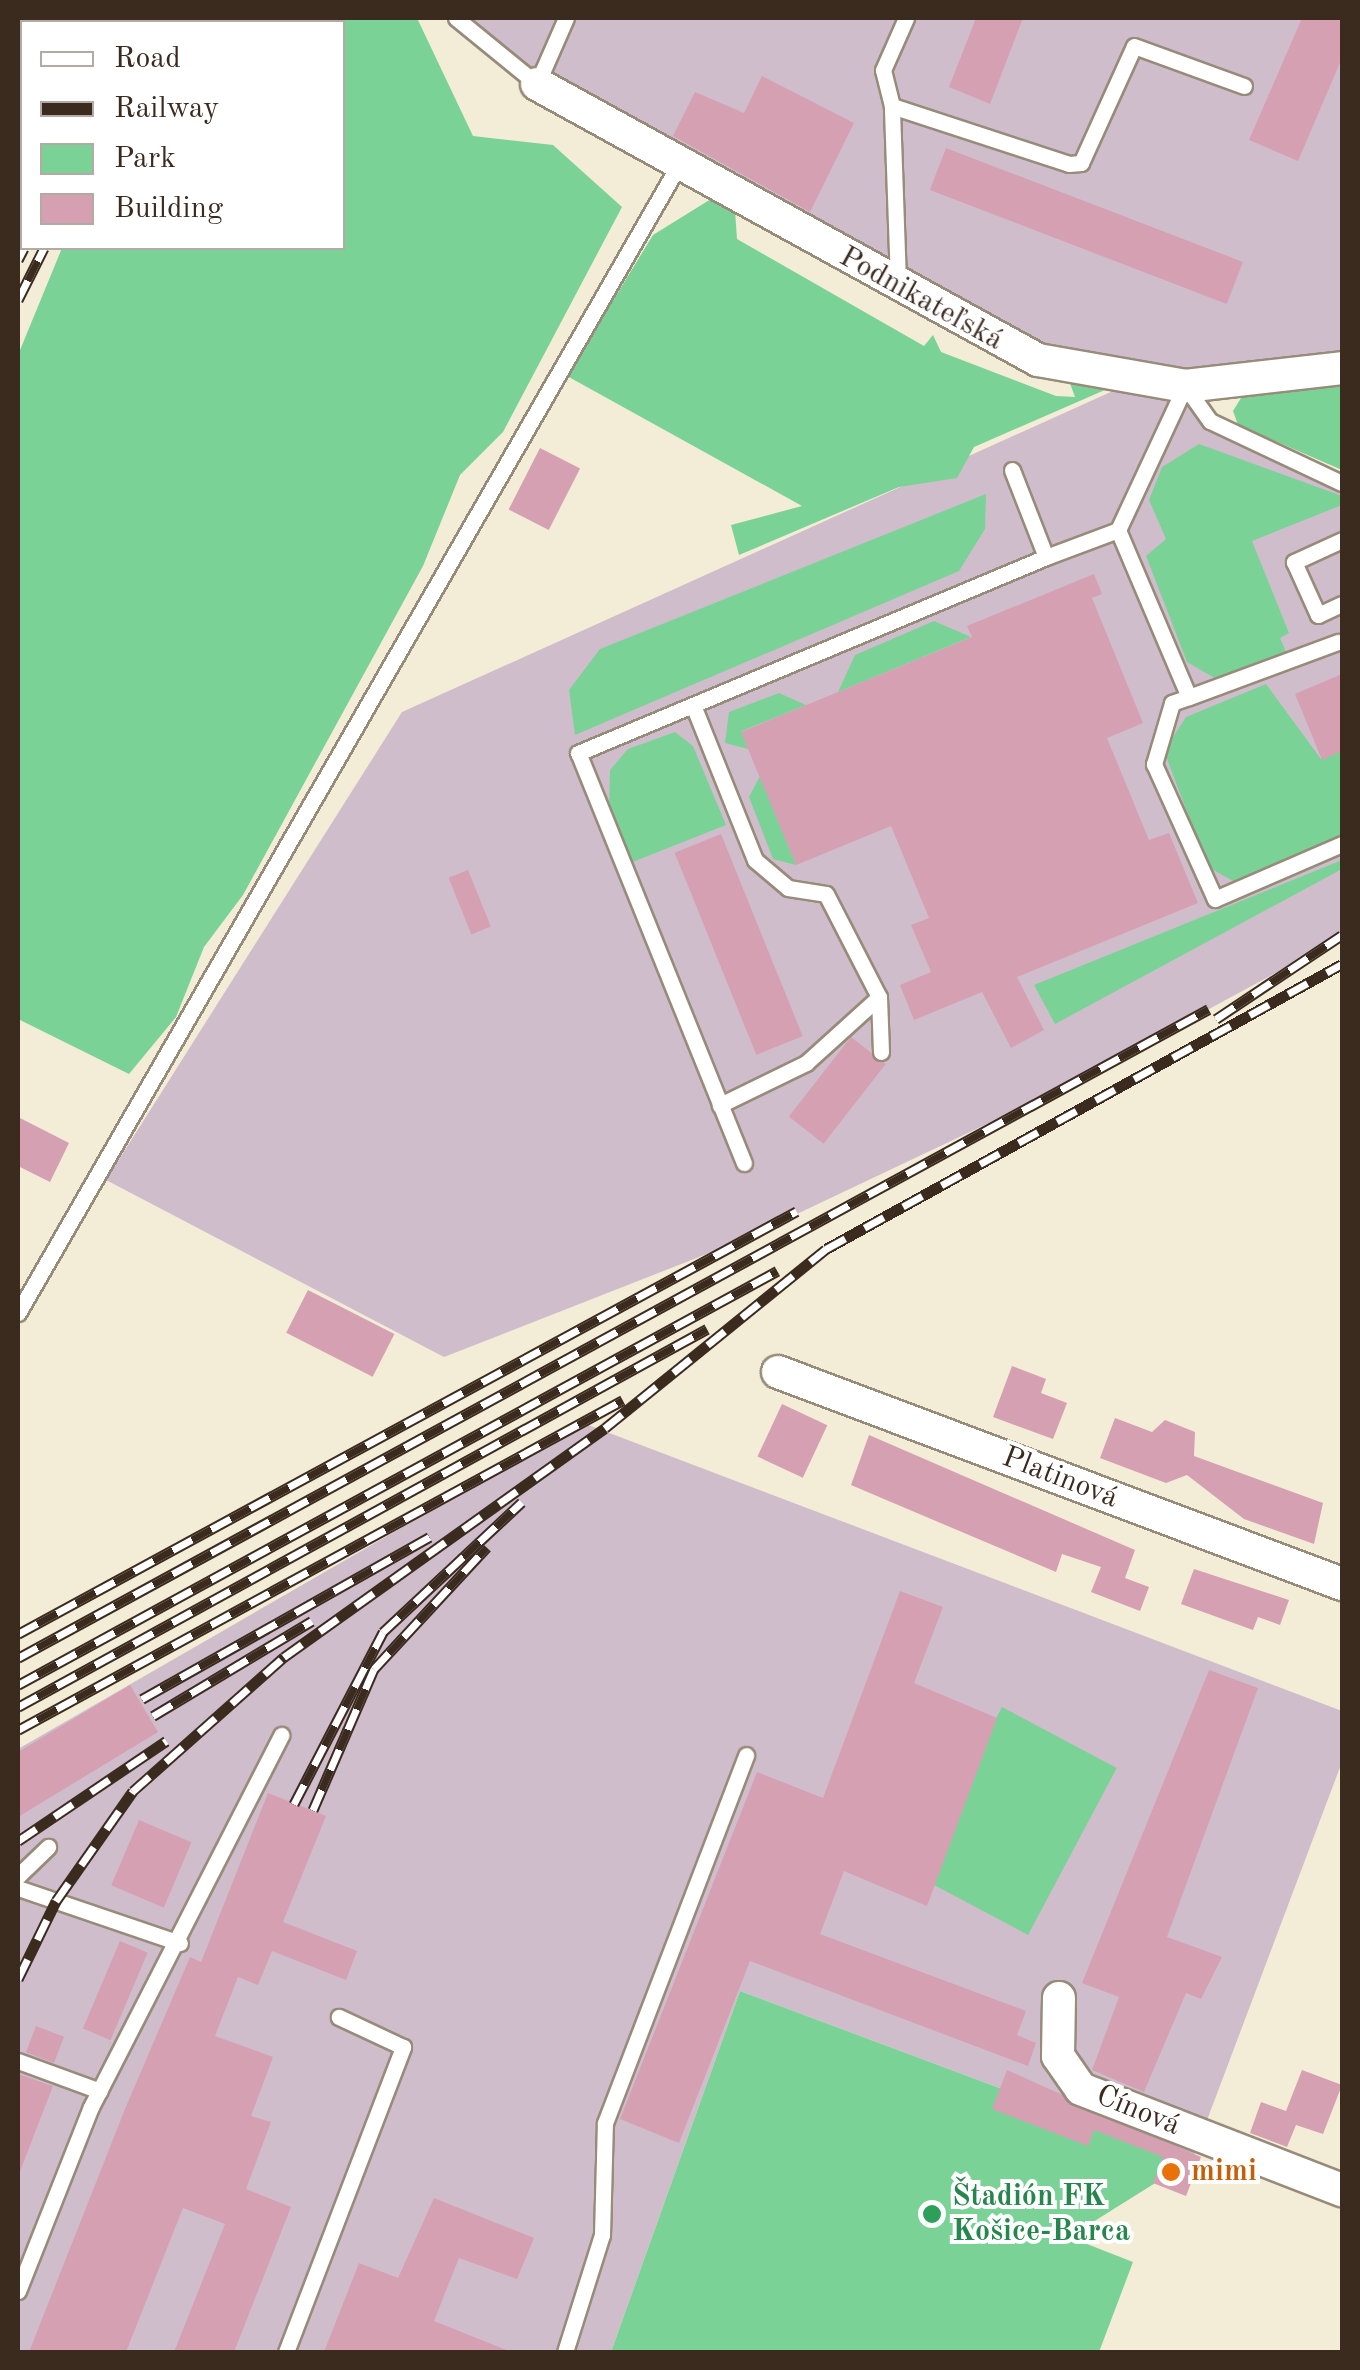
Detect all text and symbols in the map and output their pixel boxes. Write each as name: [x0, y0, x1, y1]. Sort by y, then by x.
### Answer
legend: [20, 20, 345, 250]
text: Road: [114, 44, 181, 74]
text: Railway: [114, 94, 219, 124]
text: Park: [114, 144, 176, 174]
text: Building: [114, 194, 223, 224]
street label: Podnikateľská: [833, 239, 1009, 359]
street label: Platinová: [997, 1439, 1123, 1517]
street label: Cínová: [1091, 2078, 1185, 2144]
place label: mimi: [1191, 2154, 1257, 2190]
marker: mimi: [1160, 2161, 1182, 2183]
place label: Štadión FK Košice-Barca: [952, 2179, 1130, 2250]
marker: Štadión FK Košice-Barca: [921, 2203, 943, 2225]

